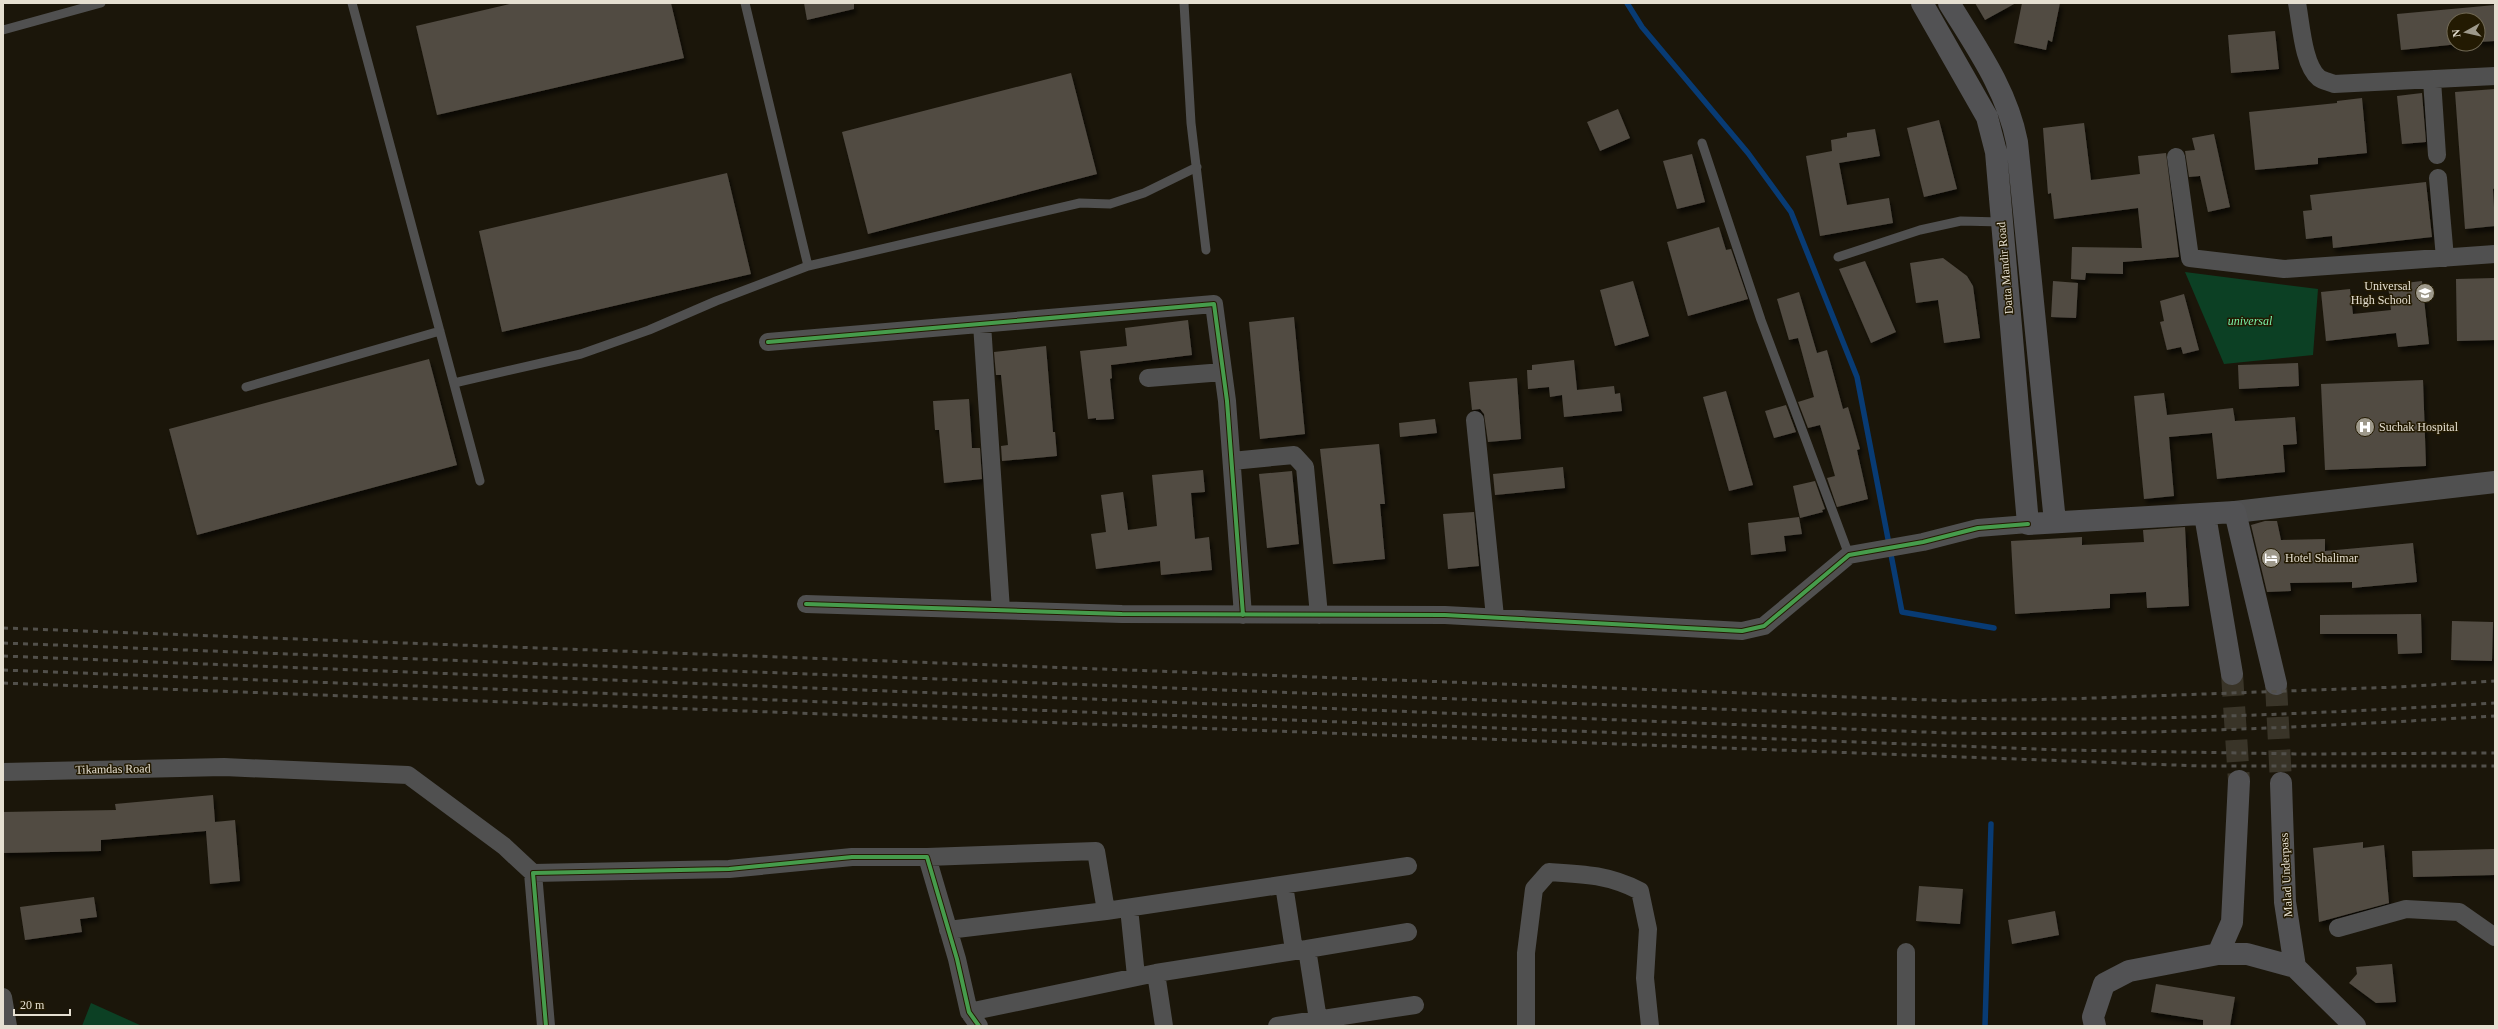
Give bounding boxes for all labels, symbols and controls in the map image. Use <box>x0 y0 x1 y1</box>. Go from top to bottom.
north arrow <box>2446 12 2486 52</box>
text: N <box>2450 29 2463 38</box>
street label: Datta Mandir Road <box>1994 221 2016 315</box>
place label: Universal High School <box>2351 279 2412 307</box>
school or university icon: Universal High School <box>2414 282 2436 304</box>
park label: universal <box>2228 314 2273 328</box>
hospital icon: Suchak Hospital <box>2354 416 2376 438</box>
place label: Suchak Hospital <box>2379 420 2459 434</box>
hotel icon: Hotel Shalimar <box>2260 547 2282 569</box>
place label: Hotel Shalimar <box>2285 551 2358 565</box>
street label: Tikamdas Road <box>75 761 151 777</box>
street label: Malad Underpass <box>2277 832 2295 917</box>
scale bar <box>14 991 70 1017</box>
text: 20 m <box>20 998 45 1012</box>

